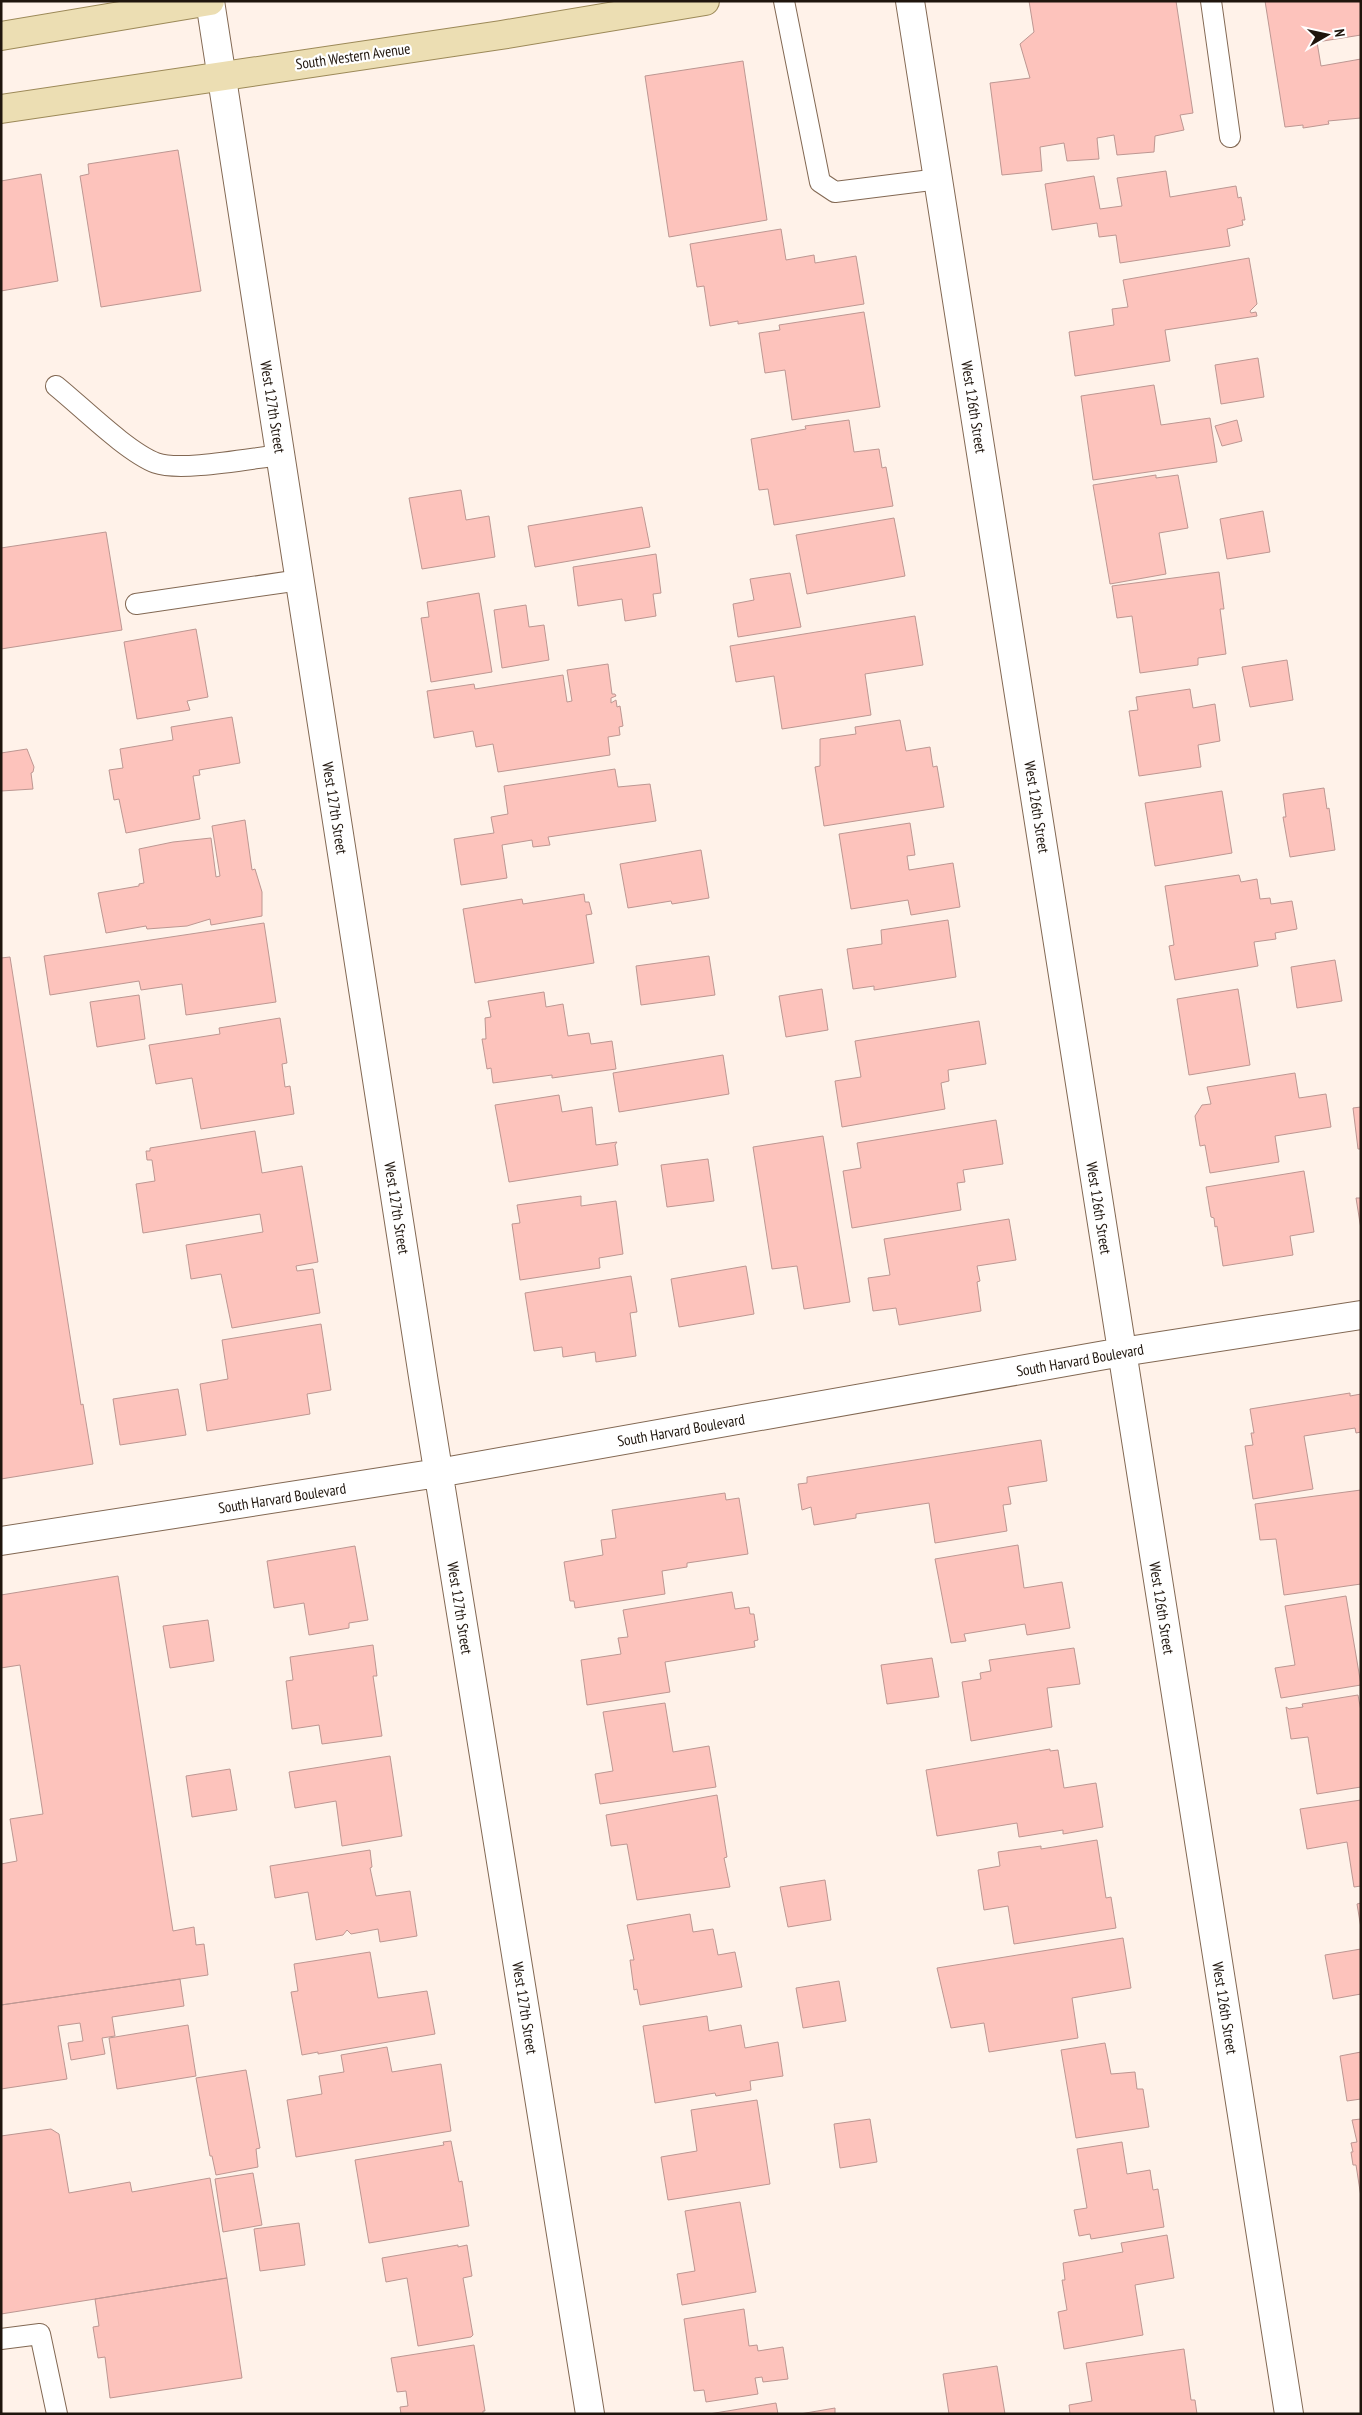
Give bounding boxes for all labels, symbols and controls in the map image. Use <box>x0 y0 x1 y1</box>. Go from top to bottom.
north arrow <box>1302 10 1352 60</box>
text: N <box>1330 28 1349 38</box>
street label: South Western Avenue <box>294 39 412 73</box>
street label: West 127th Street <box>256 359 290 455</box>
street label: West 126th Street <box>957 359 991 455</box>
street label: West 126th Street <box>1020 759 1054 855</box>
street label: West 127th Street <box>318 760 352 856</box>
street label: West 127th Street <box>380 1160 414 1256</box>
street label: West 126th Street <box>1082 1160 1116 1256</box>
street label: South Harvard Boulevard <box>1015 1339 1145 1381</box>
street label: South Harvard Boulevard <box>616 1409 746 1451</box>
street label: South Harvard Boulevard <box>217 1479 347 1517</box>
street label: West 127th Street <box>443 1560 477 1656</box>
street label: West 126th Street <box>1145 1560 1179 1656</box>
street label: West 127th Street <box>508 1960 542 2056</box>
street label: West 126th Street <box>1208 1960 1242 2056</box>

